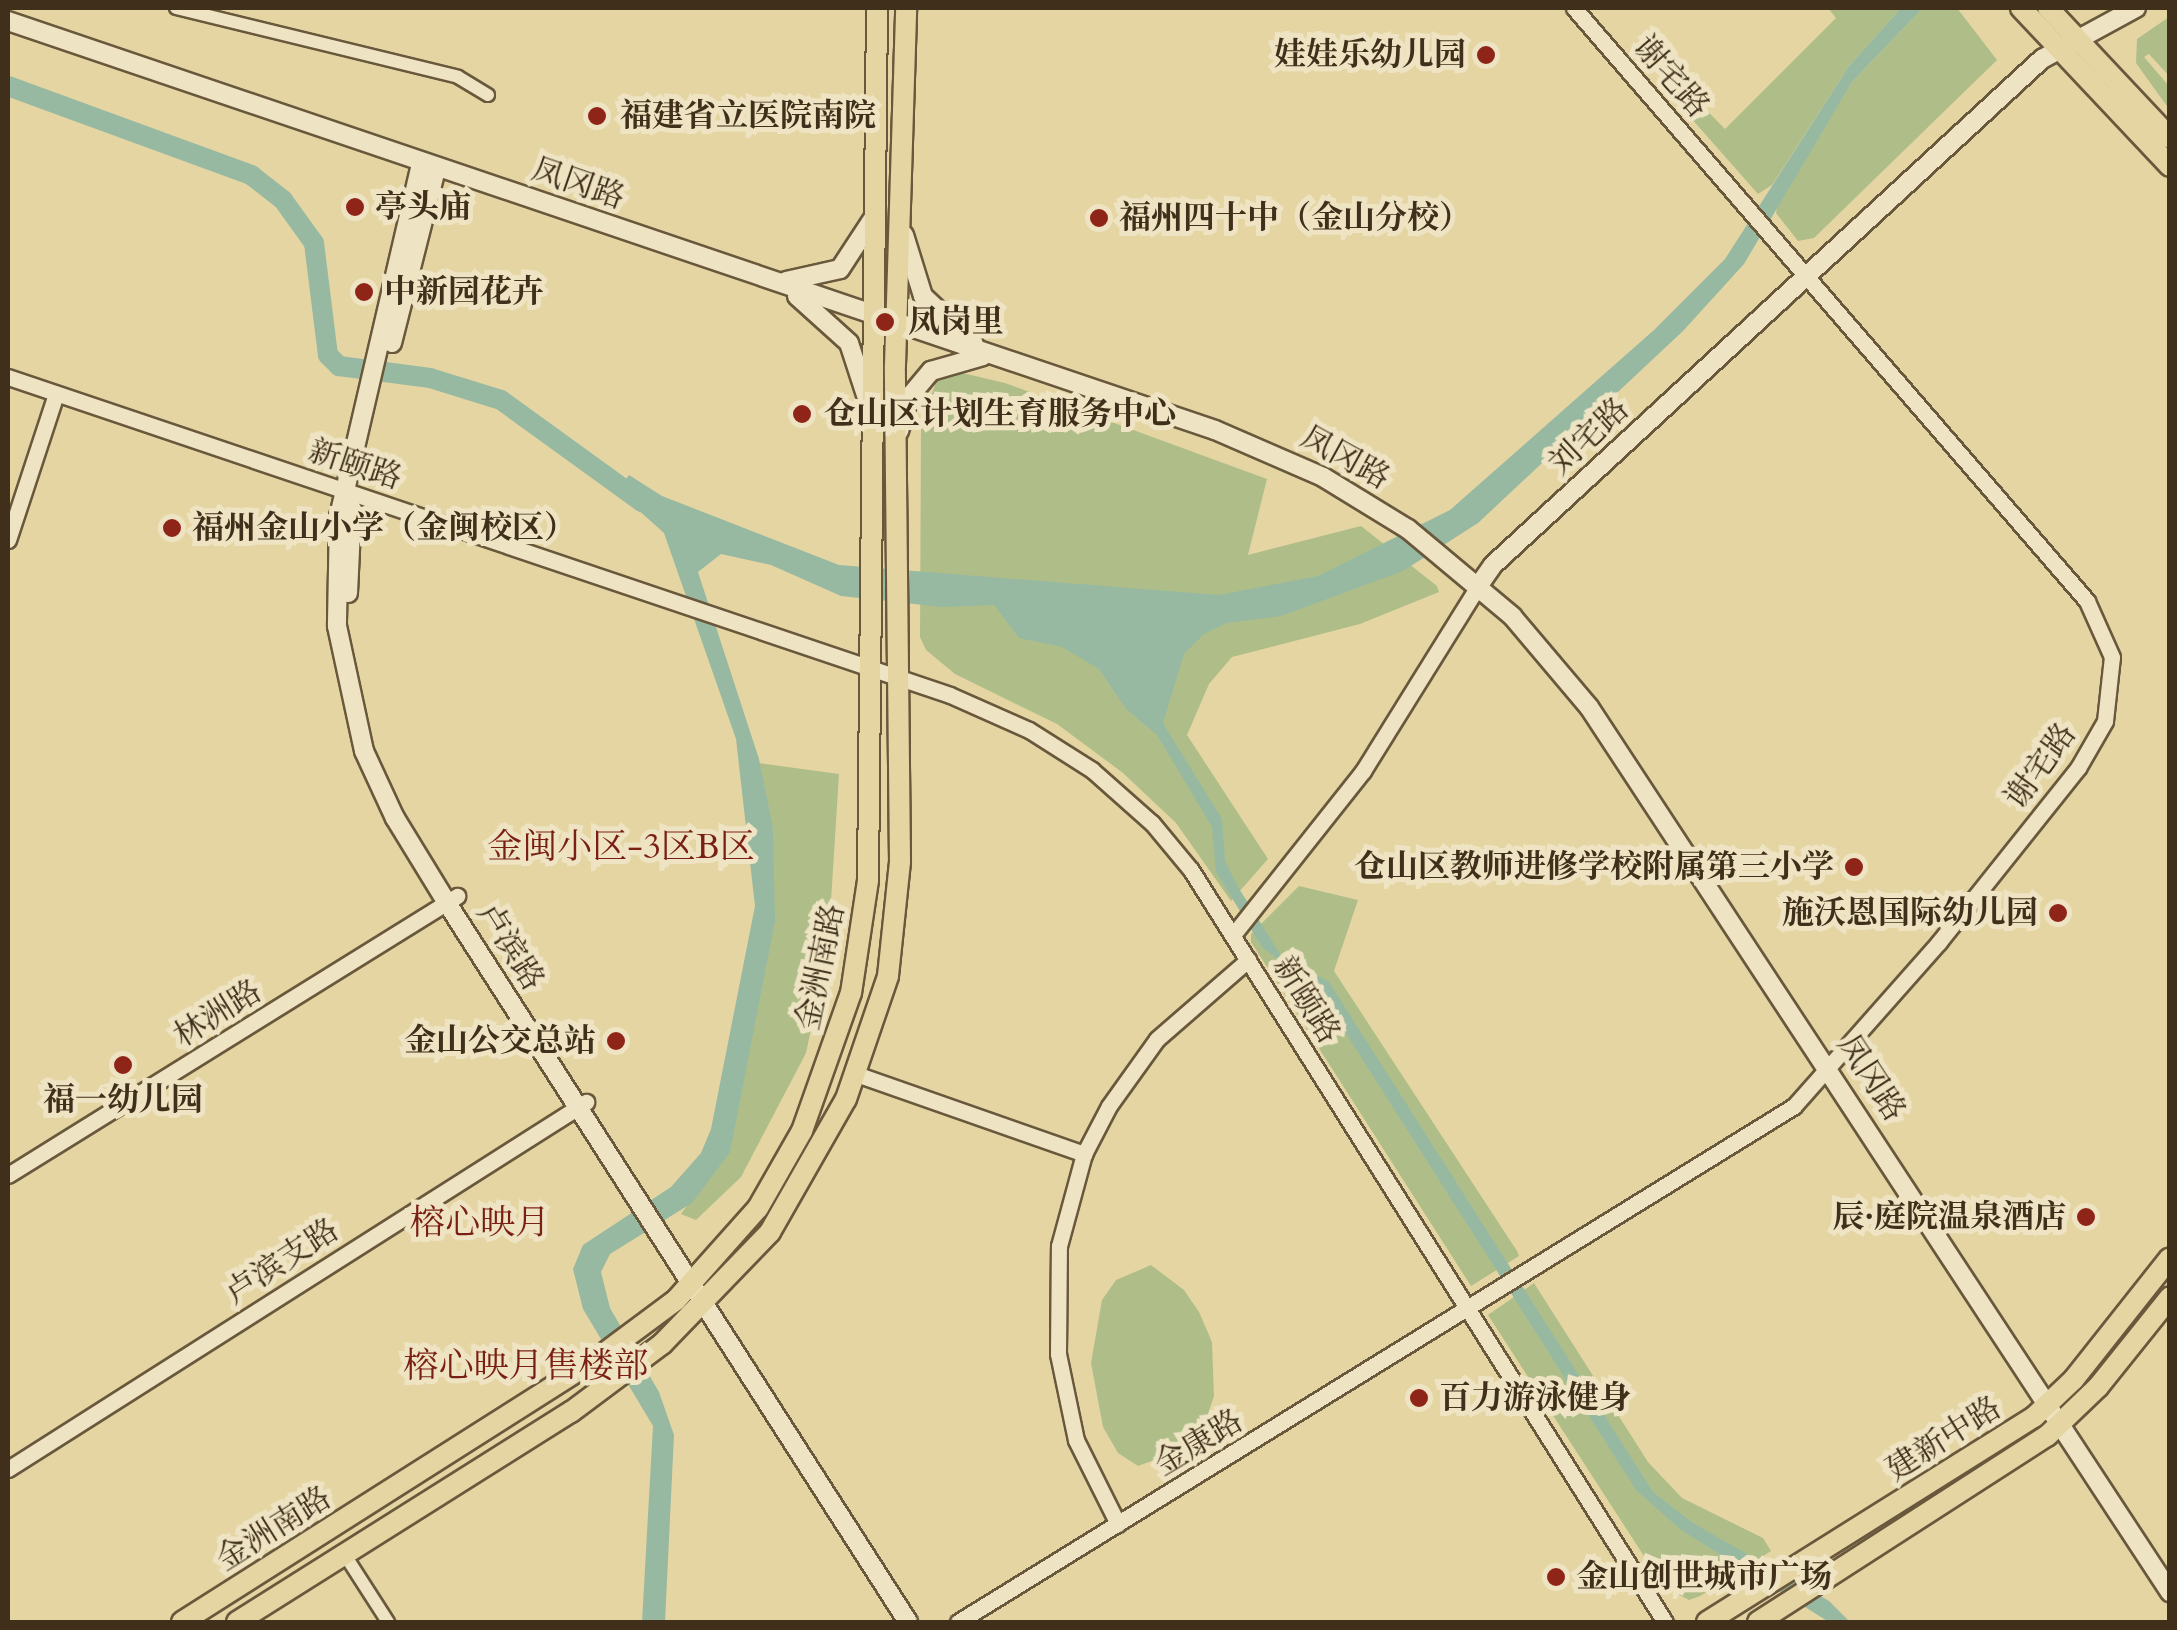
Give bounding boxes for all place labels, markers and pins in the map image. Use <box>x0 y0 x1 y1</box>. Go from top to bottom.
place label: 娃娃乐幼儿园 <box>1274 36 1466 74</box>
marker: 娃娃乐幼儿园 <box>1475 44 1497 66</box>
place label: 福建省立医院南院 <box>620 97 876 135</box>
marker: 福建省立医院南院 <box>584 103 610 129</box>
place label: 亭头庙 <box>375 188 471 226</box>
marker: 亭头庙 <box>344 196 366 218</box>
place label: 福州四十中（金山分校） <box>1119 199 1471 237</box>
marker: 福州四十中（金山分校） <box>1088 207 1110 229</box>
place label: 中新园花卉 <box>384 273 544 311</box>
marker: 中新园花卉 <box>353 281 375 303</box>
place label: 凤岗里 <box>908 303 1004 341</box>
marker: 凤岗里 <box>872 309 898 335</box>
place label: 仓山区计划生育服务中心 <box>824 395 1176 433</box>
marker: 仓山区计划生育服务中心 <box>789 401 815 427</box>
place label: 福州金山小学（金闽校区） <box>192 509 576 547</box>
marker: 福州金山小学（金闽校区） <box>161 517 183 539</box>
place label: 仓山区教师进修学校附属第三小学 <box>1354 848 1834 886</box>
marker: 仓山区教师进修学校附属第三小学 <box>1843 856 1865 878</box>
place label: 施沃恩国际幼儿园 <box>1782 894 2038 932</box>
marker: 施沃恩国际幼儿园 <box>2047 902 2069 924</box>
place label: 金山公交总站 <box>404 1022 596 1060</box>
marker: 金山公交总站 <box>605 1030 627 1052</box>
marker: 福一幼儿园 <box>112 1054 134 1076</box>
place label: 福一幼儿园 <box>43 1081 203 1119</box>
place label: 辰·庭院温泉酒店 <box>1833 1198 2066 1236</box>
marker: 辰·庭院温泉酒店 <box>2075 1206 2097 1228</box>
place label: 百力游泳健身 <box>1439 1379 1631 1417</box>
marker: 百力游泳健身 <box>1408 1387 1430 1409</box>
place label: 金山创世城市广场 <box>1576 1558 1832 1596</box>
marker: 金山创世城市广场 <box>1545 1566 1567 1588</box>

